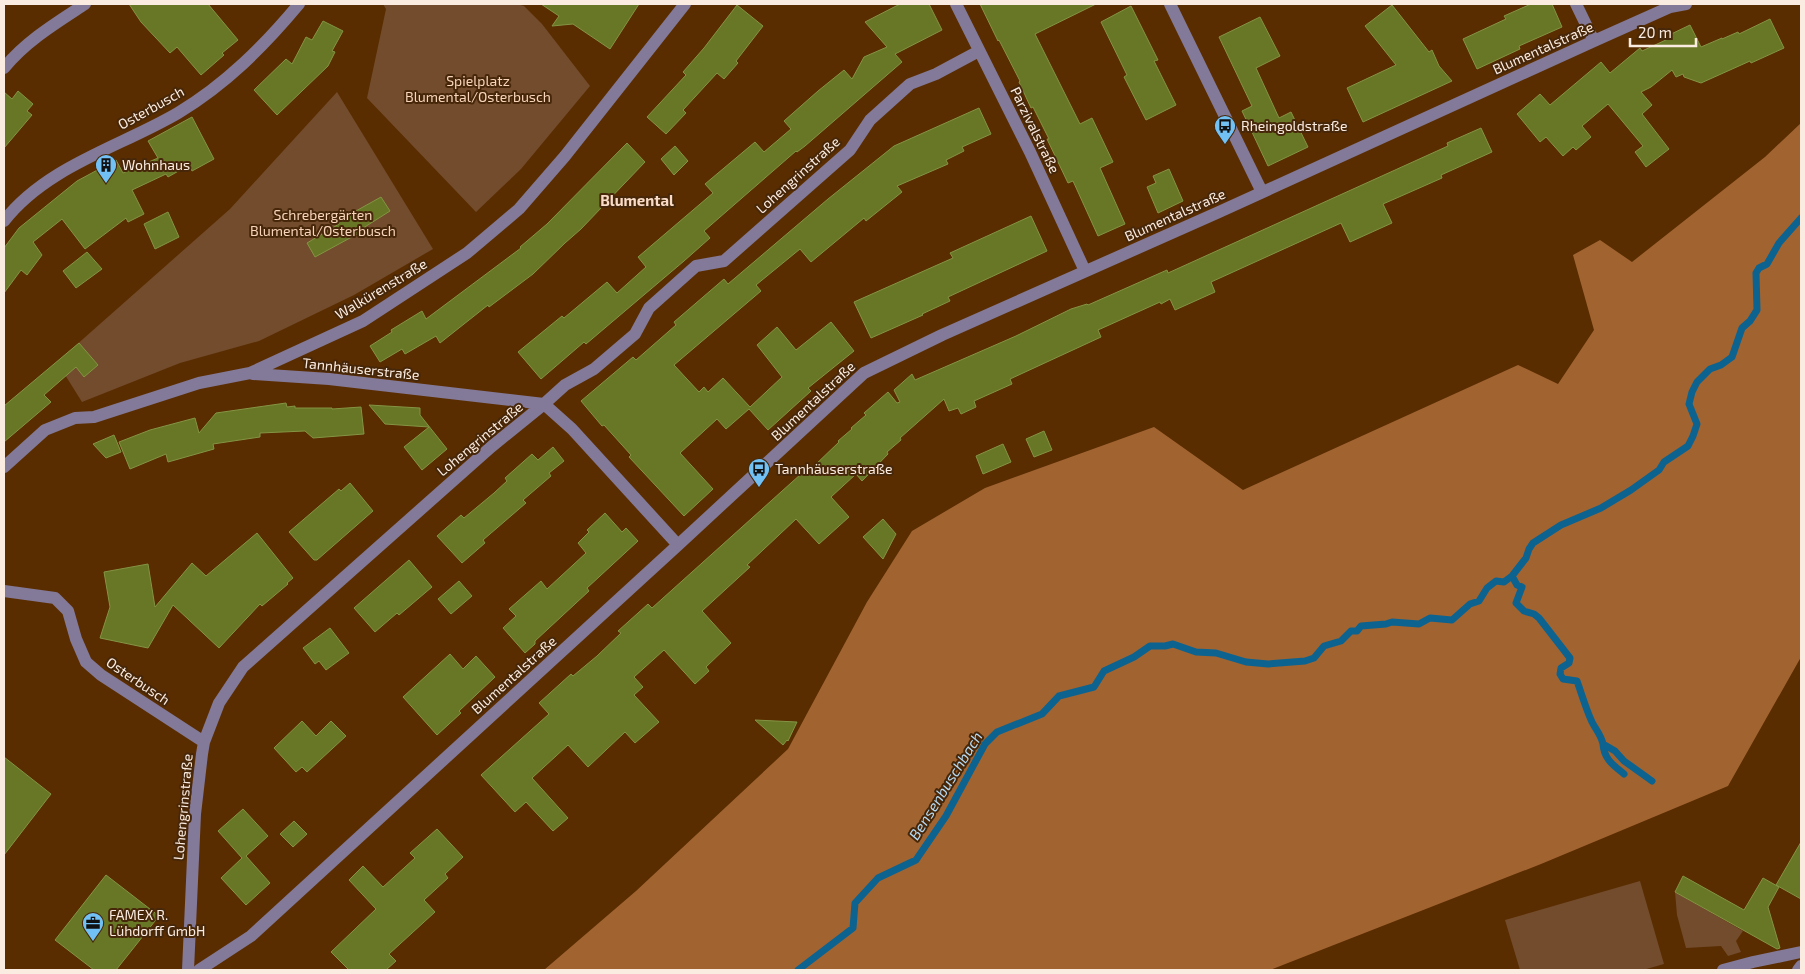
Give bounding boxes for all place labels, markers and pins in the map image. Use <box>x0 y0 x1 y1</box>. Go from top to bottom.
bus stop icon: Rheingoldstraße <box>1213 114 1237 145</box>
place label: Rheingoldstraße <box>1241 117 1348 134</box>
building icon: Wohnhaus <box>94 153 118 184</box>
place label: Wohnhaus <box>122 156 190 173</box>
bus stop icon: Tannhäuserstraße <box>747 457 771 488</box>
place label: Tannhäuserstraße <box>775 460 893 477</box>
place label: FAMEX R. Lühdorff GmbH <box>109 906 205 939</box>
office icon: FAMEX R. Lühdorff GmbH <box>81 911 105 942</box>

